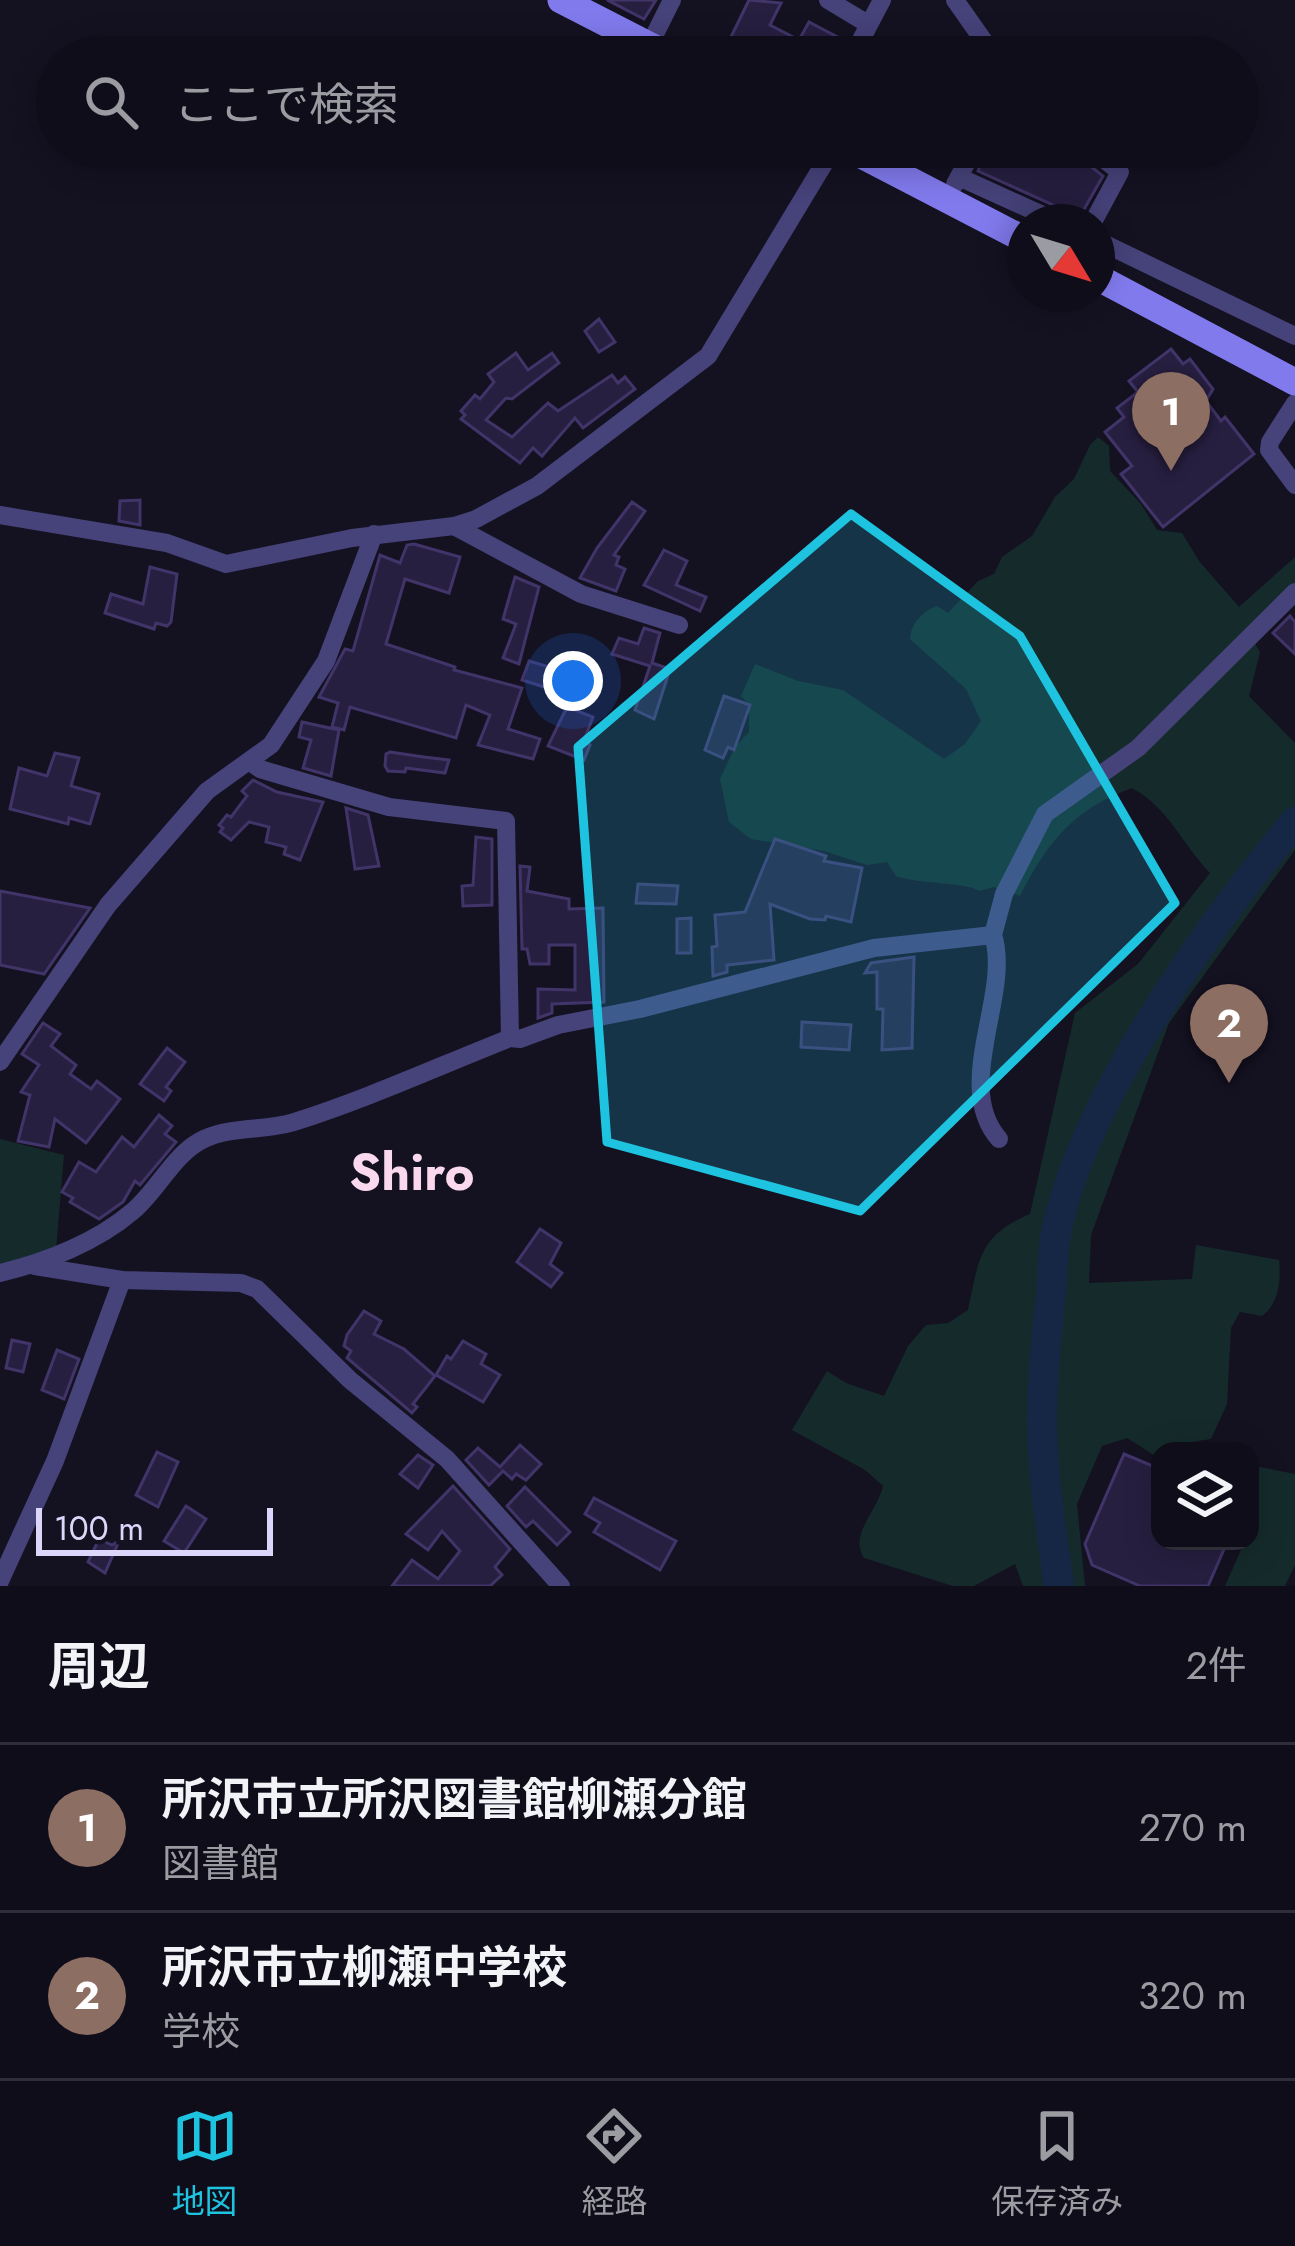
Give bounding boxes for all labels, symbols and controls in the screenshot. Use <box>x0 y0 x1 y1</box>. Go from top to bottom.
search box <box>36 36 1259 168</box>
icon: search <box>78 69 144 135</box>
text: ここで検索 <box>174 72 399 137</box>
north arrow <box>1007 204 1115 312</box>
pin: 1 <box>1132 372 1210 471</box>
your location <box>543 651 603 711</box>
pin: 2 <box>1190 984 1268 1083</box>
district label: Shiro <box>349 1135 475 1209</box>
map controls <box>1151 1442 1259 1550</box>
button: layers <box>1151 1442 1259 1550</box>
scale bar <box>36 1502 273 1555</box>
text: 100 m <box>54 1505 144 1552</box>
text: 周辺 <box>48 1629 150 1703</box>
text: 2件 <box>1186 1637 1247 1694</box>
text: 所沢市立所沢図書館柳瀬分館 <box>162 1767 747 1832</box>
text: 1 <box>77 1799 97 1856</box>
text: 270 m <box>1139 1799 1247 1856</box>
text: 図書館 <box>162 1835 279 1892</box>
text: 所沢市立柳瀬中学校 <box>162 1935 567 2000</box>
text: 2 <box>74 1967 100 2024</box>
text: 320 m <box>1138 1967 1247 2024</box>
text: 学校 <box>162 2003 240 2060</box>
tab: 地図 <box>172 2103 238 2225</box>
tab: 経路 <box>581 2103 647 2225</box>
tab: 保存済み <box>991 2103 1123 2225</box>

